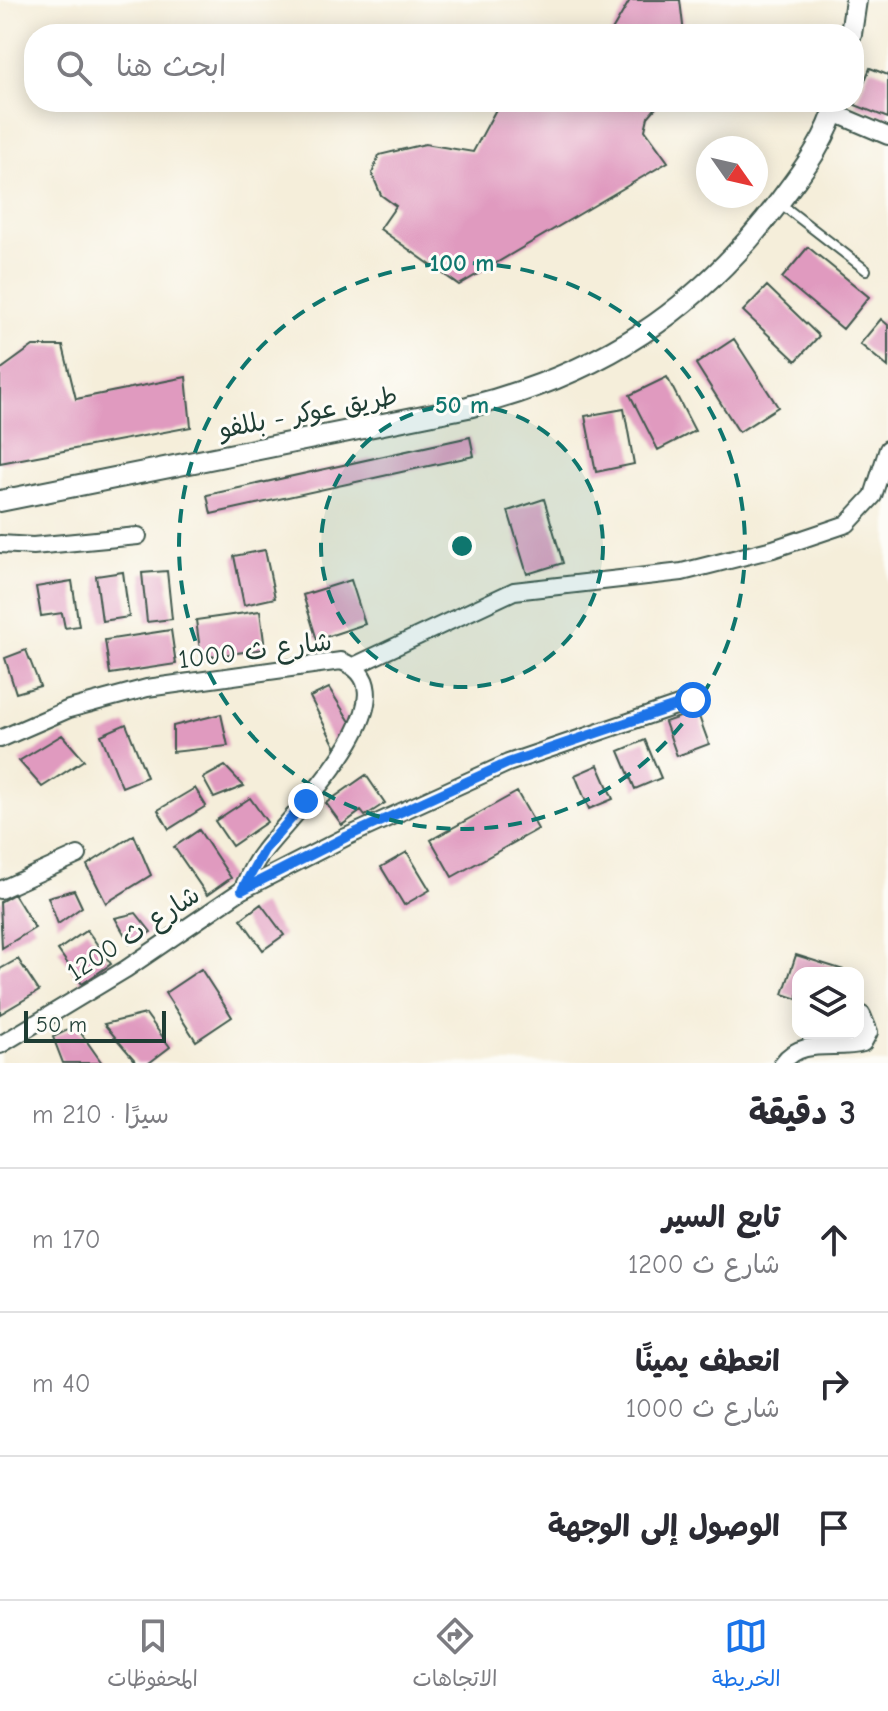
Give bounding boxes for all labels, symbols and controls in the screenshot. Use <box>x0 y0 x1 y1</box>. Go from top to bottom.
search box <box>24 24 864 112</box>
icon: search <box>52 46 96 90</box>
text: ابحث هنا <box>116 49 226 84</box>
north arrow <box>696 136 768 208</box>
text: 100 m <box>430 249 494 277</box>
street label: طريق عوكر - بللفو <box>215 381 400 445</box>
text: 50 m <box>435 391 489 419</box>
centre of rings <box>448 532 476 560</box>
street label: شارع ث 1000 <box>177 627 334 677</box>
route start <box>675 682 711 718</box>
route end <box>288 783 324 819</box>
street label: شارع ث 1200 <box>62 880 207 990</box>
map controls <box>792 967 864 1039</box>
button: layers <box>792 967 864 1039</box>
scale bar <box>24 1007 166 1043</box>
text: 50 m <box>36 1012 87 1038</box>
text: 3 دقيقة <box>749 1093 856 1133</box>
text: سيرًا · 210 m <box>32 1100 169 1130</box>
text: تابع السير <box>662 1200 780 1235</box>
icon: ahead <box>812 1218 856 1262</box>
text: 170 m <box>32 1225 101 1255</box>
text: شارع ث 1200 <box>628 1250 780 1280</box>
text: انعطف يمينًا <box>635 1344 780 1379</box>
icon: right <box>812 1362 856 1406</box>
text: 40 m <box>32 1369 91 1399</box>
text: شارع ث 1000 <box>626 1394 780 1424</box>
icon: arrive <box>812 1506 856 1550</box>
text: الوصول إلى الوجهة <box>548 1509 780 1544</box>
tab: المحفوظات <box>107 1614 198 1698</box>
tab: الاتجاهات <box>413 1614 497 1698</box>
tab: الخريطة <box>712 1614 781 1698</box>

